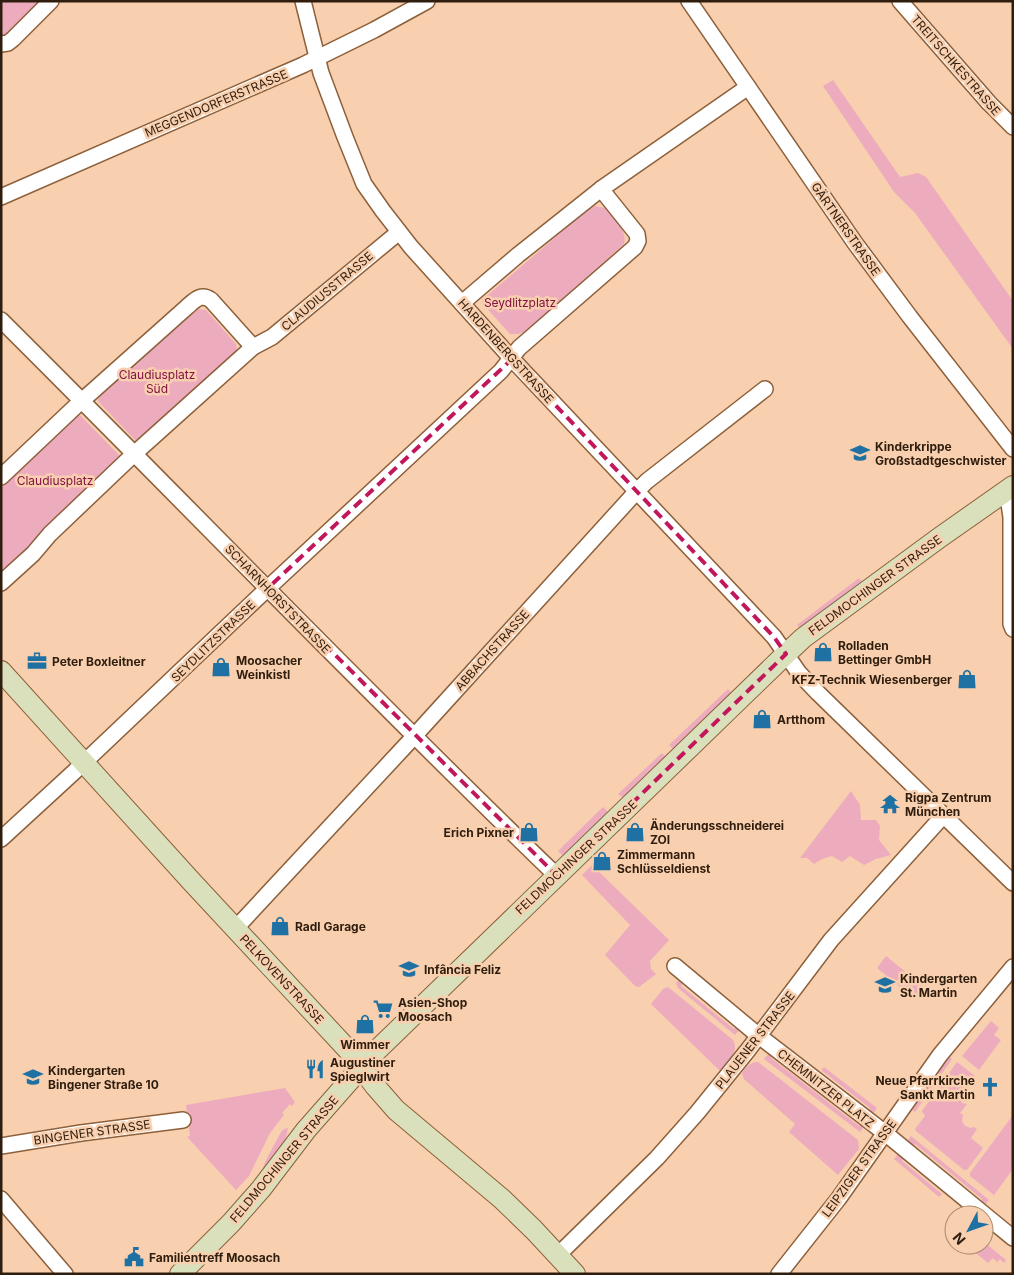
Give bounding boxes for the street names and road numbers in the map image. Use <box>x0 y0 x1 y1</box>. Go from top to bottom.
street label: TREITSCHKESTRASSE <box>908 12 1004 118</box>
street label: MEGGENDORFERSTRASSE <box>142 66 290 140</box>
street label: GÄRTNERSTRASSE <box>808 179 884 279</box>
street label: CLAUDIUSSTRASSE <box>278 248 376 334</box>
street label: HARDENBERGSTRASSE <box>455 296 557 406</box>
street label: FELDMOCHINGER STRASSE <box>805 532 945 638</box>
street label: SCHARNHORSTSTRASSE <box>222 541 334 657</box>
street label: SEYDLITZSTRASSE <box>168 597 258 685</box>
street label: ABBACHSTRASSE <box>452 606 532 694</box>
street label: FELDMOCHINGER STRASSE <box>512 797 640 917</box>
street label: PELKOVENSTRASSE <box>237 931 327 1027</box>
street label: PLAUENER STRASSE <box>712 988 798 1092</box>
street label: CHEMNITZER PLATZ <box>775 1046 877 1130</box>
street label: FELDMOCHINGER STRASSE <box>227 1093 341 1225</box>
street label: BINGENER STRASSE <box>33 1116 151 1148</box>
street label: LEIPZIGER STRASSE <box>819 1116 899 1220</box>

